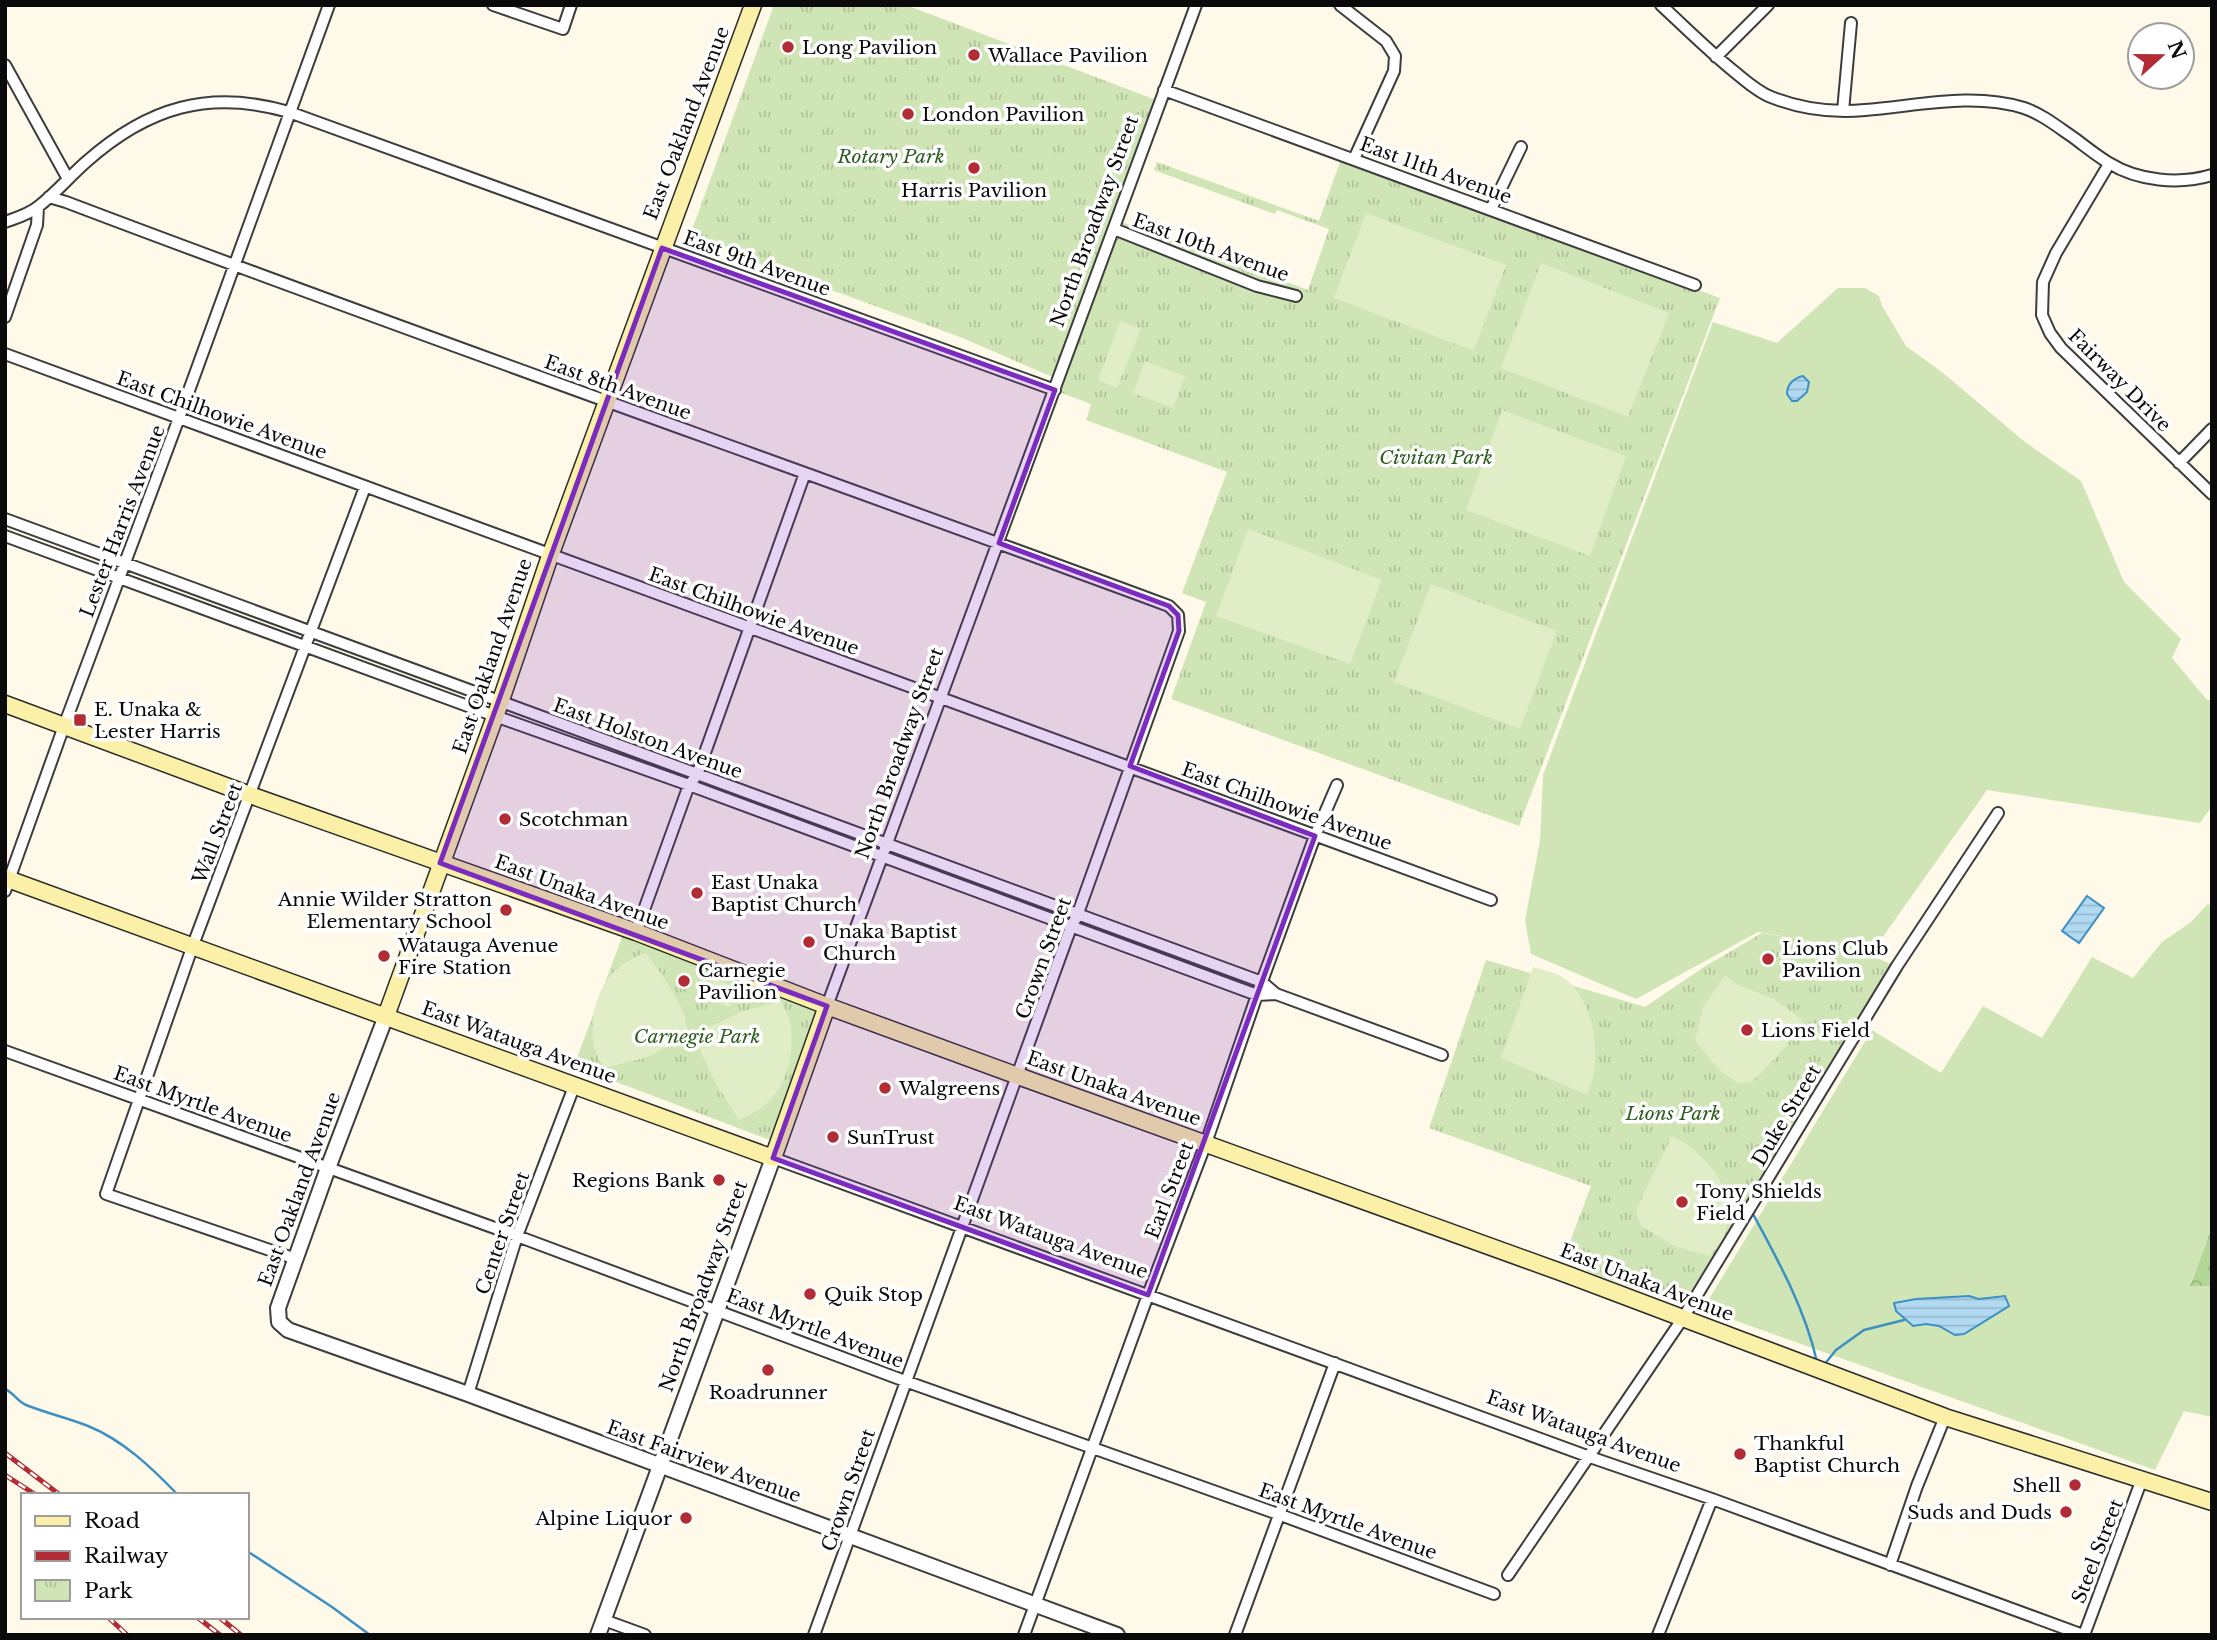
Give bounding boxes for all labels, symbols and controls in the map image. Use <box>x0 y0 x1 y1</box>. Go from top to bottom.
north arrow <box>2126 21 2196 91</box>
street label: East Oakland Avenue <box>639 23 734 223</box>
place label: Long Pavilion <box>802 36 937 59</box>
text: N <box>2162 38 2190 63</box>
marker: Long Pavilion <box>780 39 796 55</box>
place label: Wallace Pavilion <box>987 44 1148 67</box>
marker: Wallace Pavilion <box>966 47 982 63</box>
place label: London Pavilion <box>922 103 1084 126</box>
marker: London Pavilion <box>900 106 916 122</box>
street label: North Broadway Street <box>1046 112 1144 330</box>
street label: East 11th Avenue <box>1357 132 1515 209</box>
park label: Rotary Park <box>837 145 944 168</box>
marker: Harris Pavilion <box>966 160 982 176</box>
place label: Harris Pavilion <box>901 179 1047 202</box>
street label: East 10th Avenue <box>1129 208 1292 286</box>
street label: East 9th Avenue <box>680 226 834 301</box>
street label: Fairway Drive <box>2064 324 2176 436</box>
street label: East 8th Avenue <box>541 350 694 425</box>
street label: East Chilhowie Avenue <box>113 367 330 464</box>
street label: Lester Harris Avenue <box>75 422 170 620</box>
park label: Civitan Park <box>1379 446 1493 469</box>
street label: East Oakland Avenue <box>448 555 537 757</box>
street label: East Chilhowie Avenue <box>645 563 862 660</box>
street label: North Broadway Street <box>851 644 949 862</box>
street label: East Holston Avenue <box>550 694 746 783</box>
place label: E. Unaka & Lester Harris <box>94 698 221 743</box>
marker: E. Unaka & Lester Harris <box>72 712 88 728</box>
street label: East Chilhowie Avenue <box>1178 758 1395 855</box>
street label: Wall Street <box>187 779 248 888</box>
place label: Scotchman <box>519 808 628 831</box>
marker: Scotchman <box>497 811 513 827</box>
street label: East Unaka Avenue <box>491 850 672 935</box>
place label: East Unaka Baptist Church <box>711 871 857 916</box>
marker: East Unaka Baptist Church <box>689 885 705 901</box>
place label: Annie Wilder Stratton Elementary School <box>277 888 492 933</box>
street label: Crown Street <box>1011 893 1076 1022</box>
marker: Annie Wilder Stratton Elementary School <box>498 902 514 918</box>
place label: Unaka Baptist Church <box>823 920 958 965</box>
place label: Watauga Avenue Fire Station <box>397 934 558 979</box>
marker: Unaka Baptist Church <box>801 934 817 950</box>
place label: Lions Club Pavilion <box>1782 937 1888 982</box>
marker: Watauga Avenue Fire Station <box>376 948 392 964</box>
marker: Lions Club Pavilion <box>1760 951 1776 967</box>
place label: Carnegie Pavilion <box>698 959 786 1004</box>
marker: Carnegie Pavilion <box>676 973 692 989</box>
street label: East Watauga Avenue <box>418 997 619 1088</box>
place label: Lions Field <box>1761 1019 1870 1042</box>
marker: Lions Field <box>1739 1022 1755 1038</box>
park label: Carnegie Park <box>634 1025 760 1048</box>
street label: East Unaka Avenue <box>1023 1046 1204 1131</box>
street label: Duke Street <box>1747 1060 1826 1170</box>
street label: East Myrtle Avenue <box>110 1061 295 1147</box>
place label: Walgreens <box>898 1077 1000 1100</box>
marker: Walgreens <box>877 1080 893 1096</box>
street label: East Oakland Avenue <box>254 1089 345 1290</box>
park label: Lions Park <box>1624 1102 1721 1125</box>
place label: SunTrust <box>847 1126 936 1149</box>
marker: SunTrust <box>825 1129 841 1145</box>
street label: Earl Street <box>1140 1138 1199 1242</box>
street label: Center Street <box>471 1168 535 1298</box>
place label: Regions Bank <box>572 1169 705 1192</box>
marker: Regions Bank <box>711 1172 727 1188</box>
street label: North Broadway Street <box>655 1177 753 1395</box>
place label: Tony Shields Field <box>1696 1180 1822 1225</box>
street label: East Watauga Avenue <box>950 1192 1151 1283</box>
marker: Tony Shields Field <box>1674 1194 1690 1210</box>
street label: East Unaka Avenue <box>1557 1239 1737 1326</box>
place label: Quik Stop <box>824 1283 923 1306</box>
street label: East Myrtle Avenue <box>723 1284 907 1373</box>
marker: Quik Stop <box>802 1286 818 1302</box>
marker: Roadrunner <box>760 1362 776 1378</box>
place label: Roadrunner <box>709 1381 827 1404</box>
street label: East Watauga Avenue <box>1483 1386 1684 1477</box>
street label: East Fairview Avenue <box>604 1416 804 1507</box>
street label: Crown Street <box>817 1425 880 1554</box>
place label: Thankful Baptist Church <box>1754 1432 1900 1477</box>
marker: Thankful Baptist Church <box>1732 1446 1748 1462</box>
place label: Shell <box>2012 1474 2061 1497</box>
marker: Shell <box>2067 1477 2083 1493</box>
street label: East Myrtle Avenue <box>1255 1478 1440 1564</box>
legend <box>21 1493 248 1619</box>
street label: Steel Street <box>2067 1495 2128 1607</box>
place label: Suds and Duds <box>1907 1501 2052 1524</box>
marker: Suds and Duds <box>2058 1504 2074 1520</box>
place label: Alpine Liquor <box>534 1507 672 1530</box>
text: Road <box>84 1508 140 1534</box>
marker: Alpine Liquor <box>678 1510 694 1526</box>
text: Railway <box>84 1543 169 1569</box>
text: Park <box>84 1578 133 1604</box>

